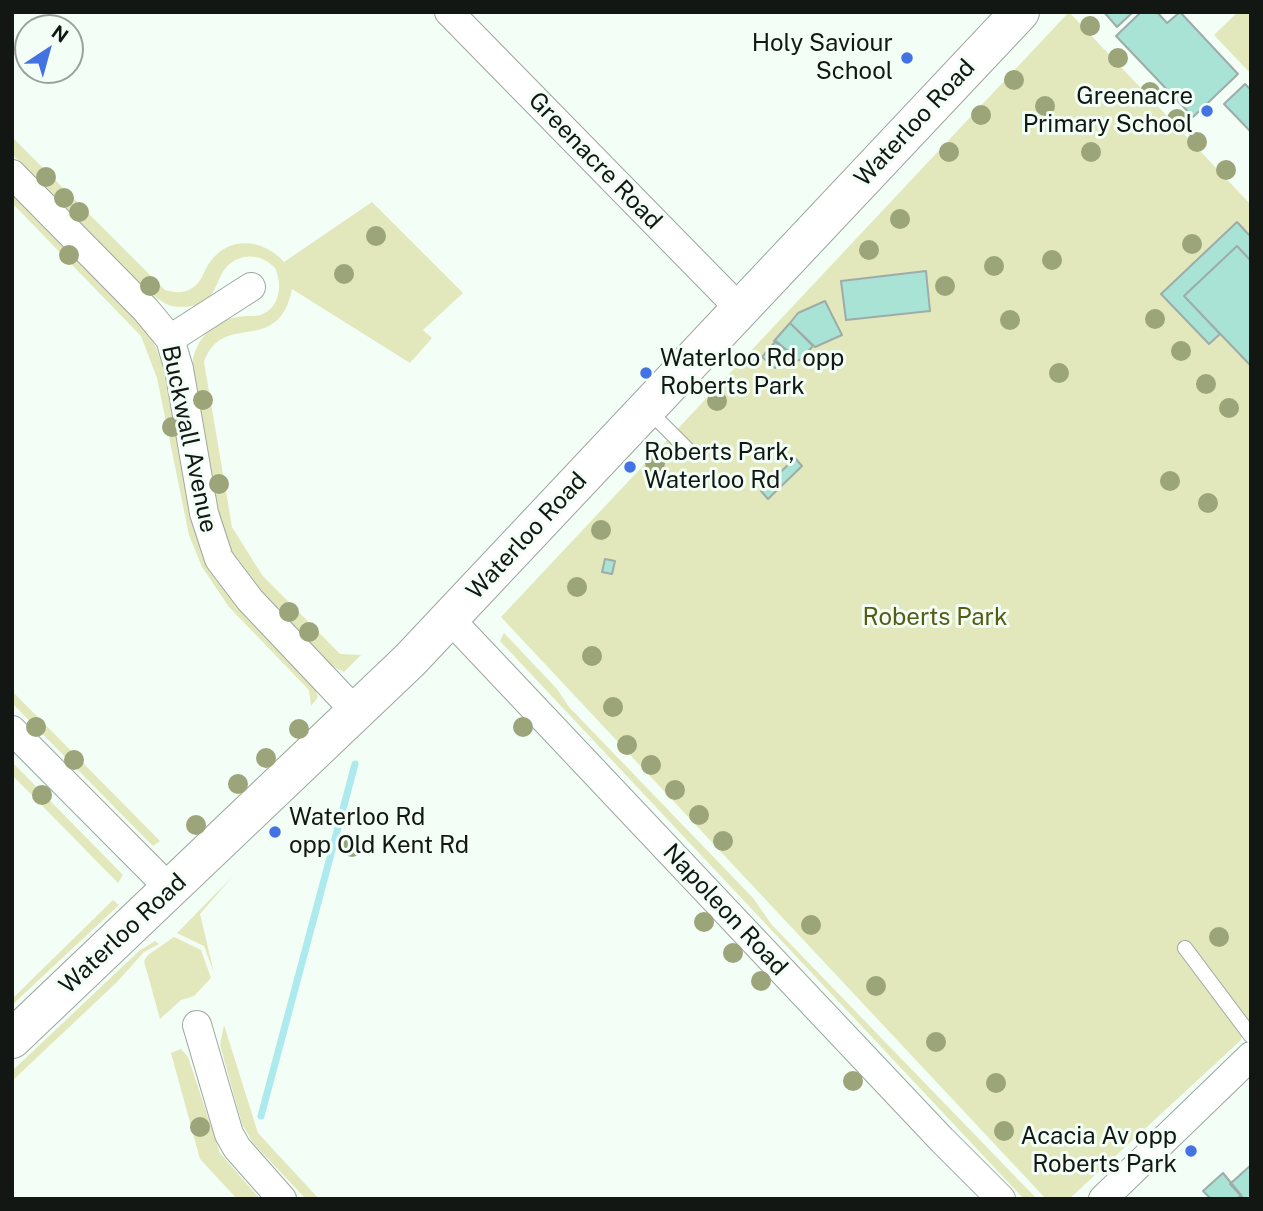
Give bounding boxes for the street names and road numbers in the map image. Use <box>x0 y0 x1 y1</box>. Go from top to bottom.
street label: Waterloo Road <box>849 54 981 192</box>
street label: Greenacre Road <box>522 86 668 236</box>
street label: Buckwall Avenue <box>155 343 223 535</box>
street label: Waterloo Road <box>461 467 593 605</box>
street label: Napoleon Road <box>657 838 793 982</box>
street label: Waterloo Road <box>54 868 192 1000</box>

